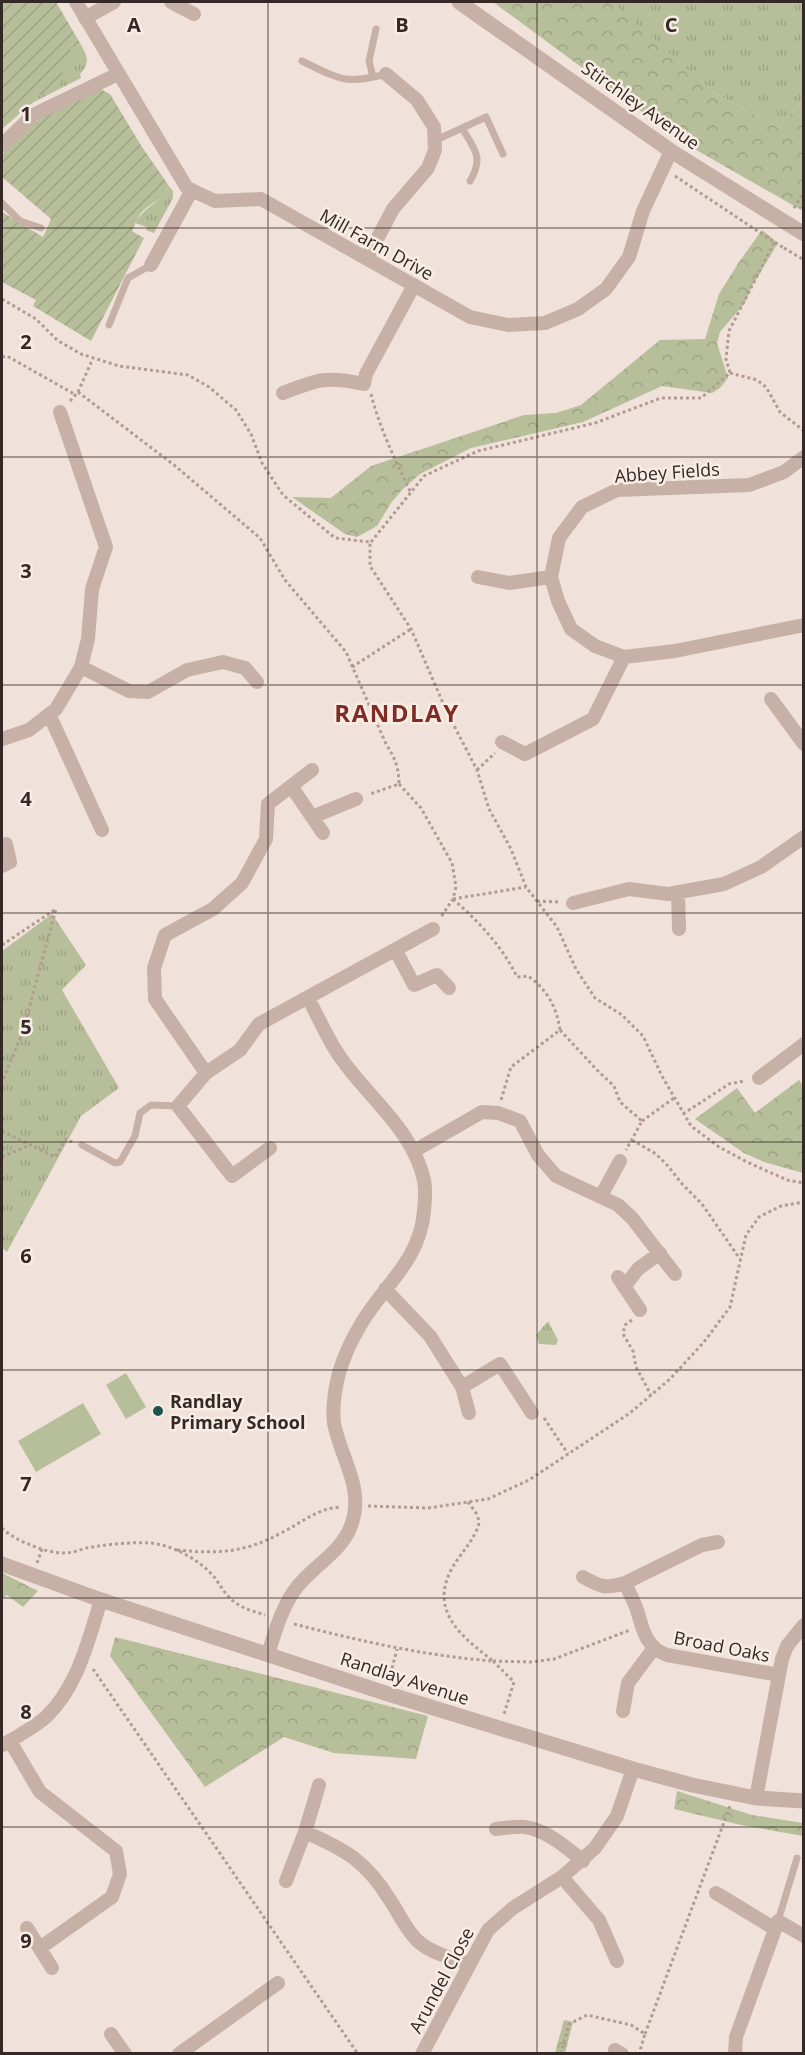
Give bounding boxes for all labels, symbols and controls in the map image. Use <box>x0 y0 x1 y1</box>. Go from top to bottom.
text: A <box>127 11 141 38</box>
text: B <box>395 11 409 38</box>
text: C <box>665 11 678 38</box>
street label: Stirchley Avenue <box>577 55 705 155</box>
text: 1 <box>20 100 32 127</box>
street label: Mill Farm Drive <box>316 203 438 285</box>
text: 2 <box>20 328 32 355</box>
street label: Abbey Fields <box>614 456 720 488</box>
text: 3 <box>20 557 32 584</box>
district label: RANDLAY <box>334 696 460 729</box>
text: 4 <box>20 785 32 812</box>
text: 5 <box>20 1013 32 1040</box>
text: 6 <box>20 1242 32 1269</box>
place label: Randlay Primary School <box>170 1389 305 1434</box>
marker: Randlay Primary School <box>151 1404 165 1418</box>
text: 7 <box>20 1470 32 1497</box>
street label: Broad Oaks <box>672 1625 772 1667</box>
street label: Randlay Avenue <box>338 1646 472 1710</box>
text: 8 <box>20 1698 32 1725</box>
street label: Arundel Close <box>403 1923 479 2037</box>
text: 9 <box>20 1927 32 1954</box>

